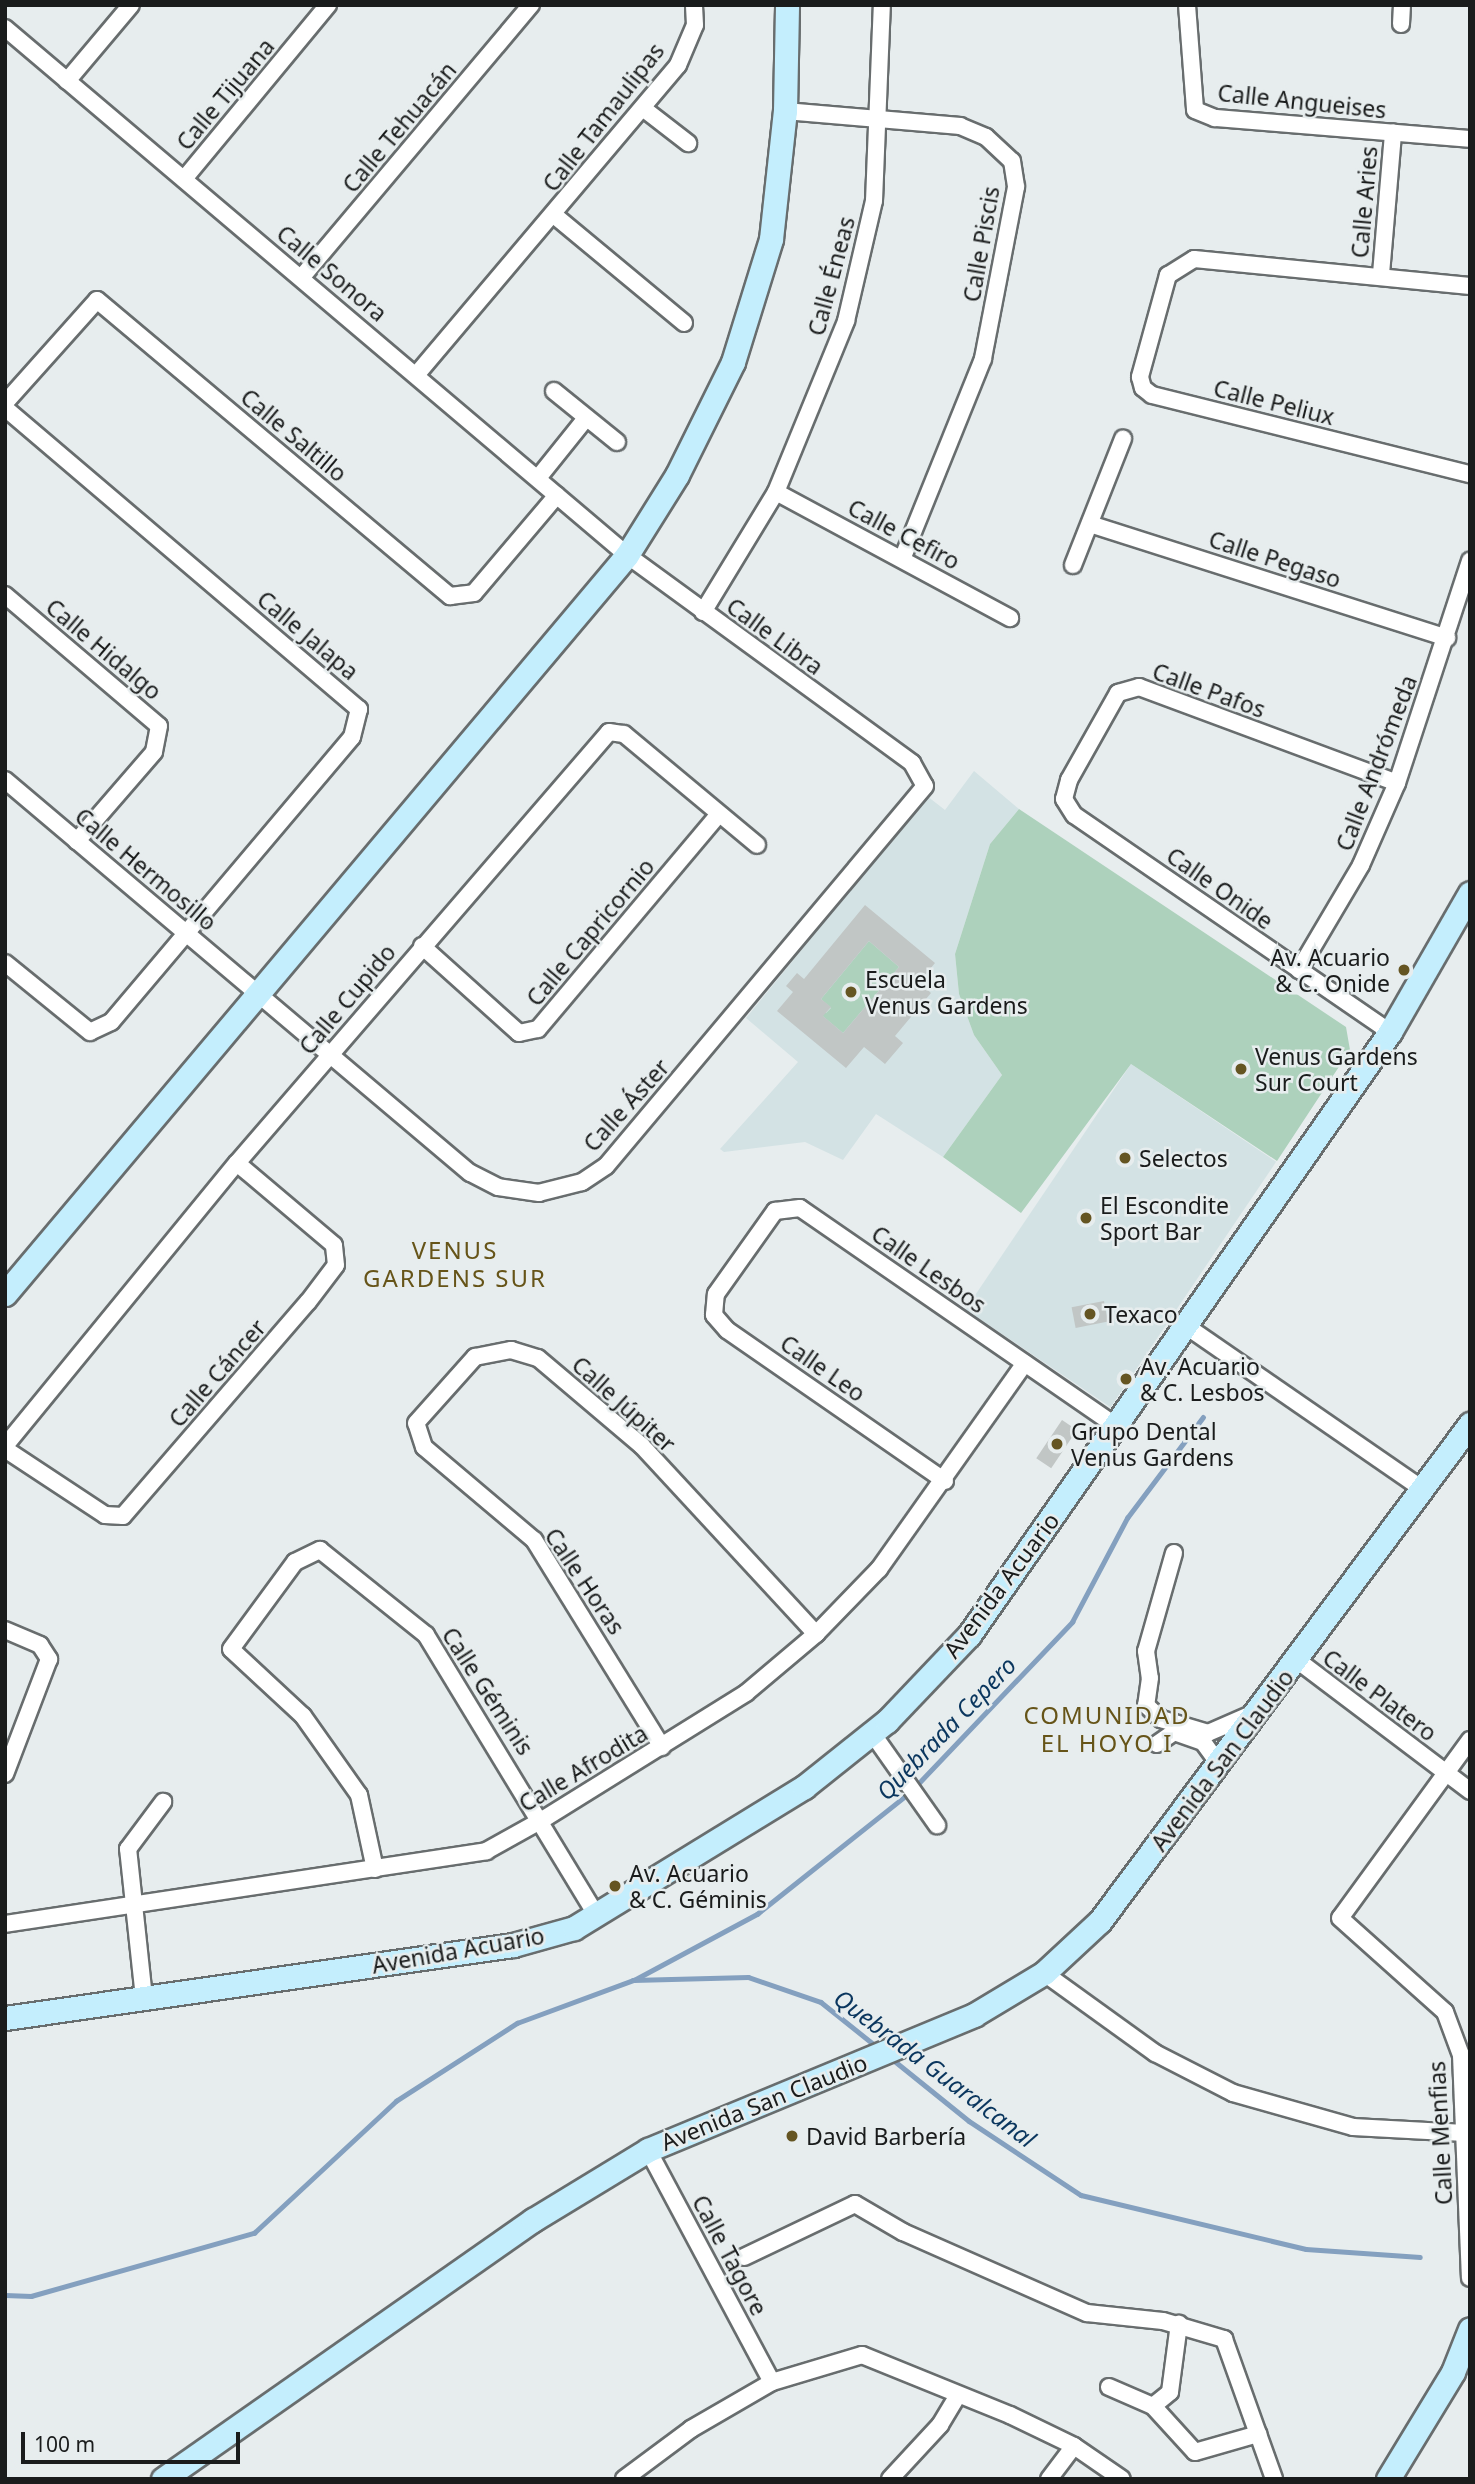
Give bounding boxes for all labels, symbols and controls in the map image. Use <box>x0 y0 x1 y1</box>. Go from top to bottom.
street label: Calle Tijuana <box>170 33 280 155</box>
street label: Calle Tamaulipas <box>537 37 669 197</box>
street label: Calle Tehuacán <box>336 56 462 198</box>
street label: Calle Angueises <box>1216 78 1388 124</box>
street label: Calle Aries <box>1345 145 1383 259</box>
street label: Calle Piscis <box>957 184 1005 304</box>
street label: Calle Éneas <box>802 213 860 339</box>
street label: Calle Sonora <box>271 219 393 327</box>
street label: Calle Peliux <box>1211 374 1337 430</box>
street label: Calle Saltillo <box>235 383 353 487</box>
street label: Calle Cefiro <box>843 493 965 575</box>
street label: Calle Pegaso <box>1206 525 1344 593</box>
street label: Calle Jalapa <box>252 585 364 685</box>
street label: Calle Libra <box>721 592 829 680</box>
street label: Calle Hidalgo <box>41 593 167 705</box>
street label: Calle Pafos <box>1149 657 1269 723</box>
street label: Calle Andrómeda <box>1330 671 1422 855</box>
street label: Calle Hermosillo <box>70 802 222 936</box>
street label: Calle Onide <box>1162 841 1278 935</box>
street label: Calle Capricornio <box>520 853 660 1011</box>
street label: Calle Cupido <box>293 938 401 1060</box>
place label: Av. Acuario & C. Onide <box>1270 943 1390 997</box>
marker: Av. Acuario & C. Onide <box>1396 962 1412 978</box>
place label: Escuela Venus Gardens <box>865 965 1028 1019</box>
marker: Escuela Venus Gardens <box>843 984 859 1000</box>
place label: Venus Gardens Sur Court <box>1255 1042 1418 1096</box>
street label: Calle Áster <box>577 1053 675 1157</box>
marker: Venus Gardens Sur Court <box>1233 1061 1249 1077</box>
place label: Selectos <box>1139 1144 1228 1172</box>
marker: Selectos <box>1117 1150 1133 1166</box>
place label: El Escondite Sport Bar <box>1100 1191 1229 1245</box>
marker: El Escondite Sport Bar <box>1078 1210 1094 1226</box>
street label: Calle Lesbos <box>866 1219 992 1319</box>
district label: VENUS GARDENS SUR <box>364 1236 546 1292</box>
place label: Texaco <box>1104 1300 1178 1328</box>
marker: Texaco <box>1082 1306 1098 1322</box>
street label: Calle Cáncer <box>163 1314 271 1432</box>
street label: Calle Leo <box>775 1329 871 1407</box>
street label: Calle Júpiter <box>567 1350 681 1458</box>
place label: Av. Acuario & C. Lesbos <box>1140 1352 1265 1406</box>
marker: Av. Acuario & C. Lesbos <box>1118 1371 1134 1387</box>
place label: Grupo Dental Venus Gardens <box>1071 1417 1234 1471</box>
marker: Grupo Dental Venus Gardens <box>1049 1436 1065 1452</box>
street label: Avenida Acuario <box>937 1507 1065 1663</box>
street label: Calle Horas <box>539 1523 631 1639</box>
street label: Calle Géminis <box>437 1622 539 1760</box>
street label: Calle Platero <box>1318 1643 1442 1747</box>
water label: Quebrada Cepero <box>870 1650 1022 1806</box>
street label: Avenida San Claudio <box>1145 1664 1299 1856</box>
district label: COMUNIDAD EL HOYO I <box>1025 1701 1189 1757</box>
street label: Calle Afrodita <box>514 1719 652 1817</box>
place label: Av. Acuario & C. Géminis <box>629 1859 767 1913</box>
marker: Av. Acuario & C. Géminis <box>607 1878 623 1894</box>
street label: Avenida Acuario <box>370 1921 546 1979</box>
water label: Quebrada Guaralcanal <box>829 1983 1041 2153</box>
street label: Avenida San Claudio <box>657 2048 871 2156</box>
street label: Calle Menfias <box>1422 2060 1458 2206</box>
place label: David Barbería <box>806 2122 966 2150</box>
marker: David Barbería <box>784 2128 800 2144</box>
street label: Calle Tagore <box>687 2190 773 2320</box>
scale bar <box>24 2418 243 2462</box>
text: 100 m <box>34 2430 95 2458</box>

